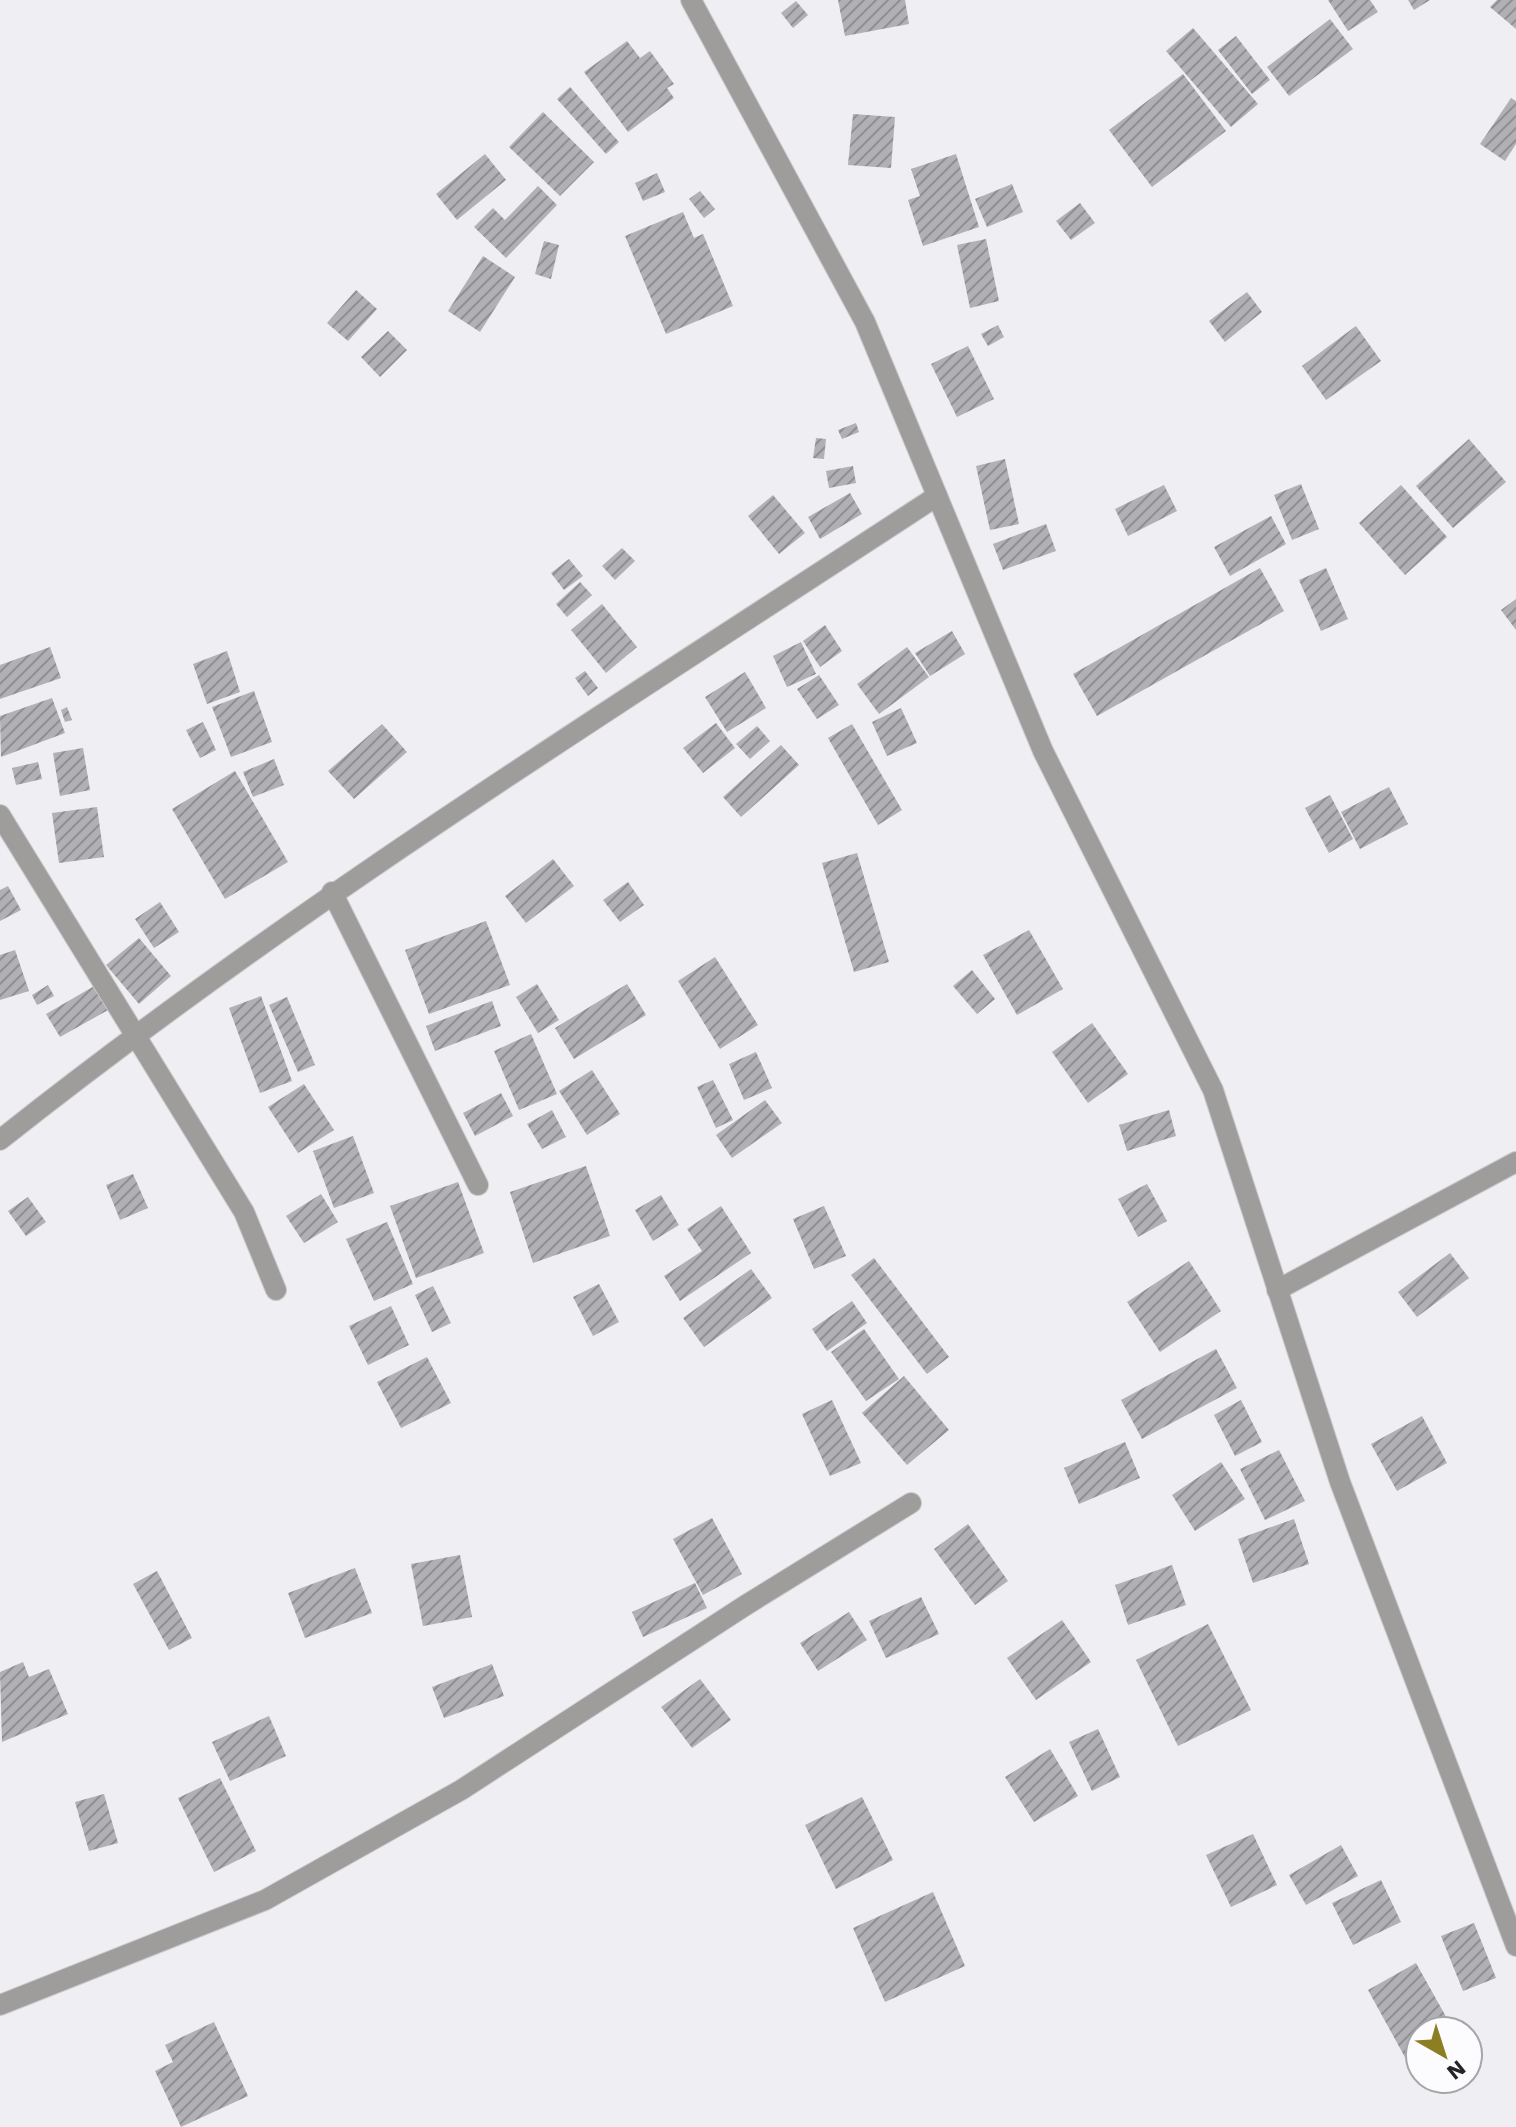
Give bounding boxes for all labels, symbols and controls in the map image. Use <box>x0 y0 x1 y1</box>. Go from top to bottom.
north arrow <box>1404 2015 1484 2095</box>
text: N <box>1442 2055 1470 2085</box>

